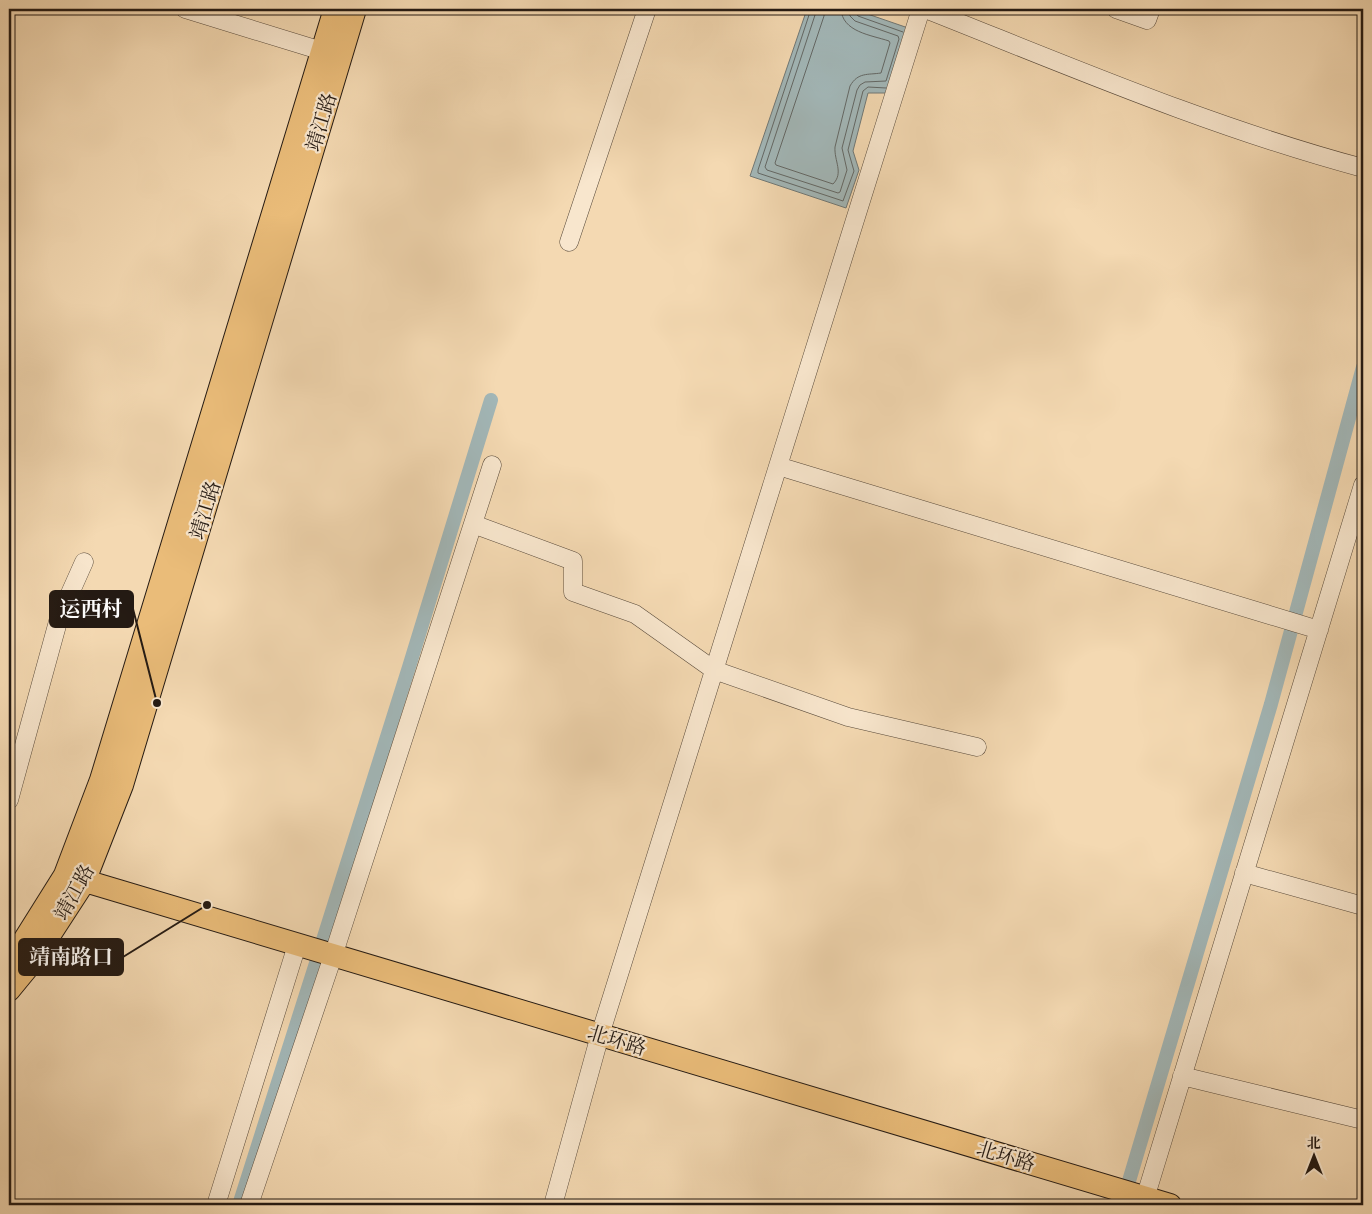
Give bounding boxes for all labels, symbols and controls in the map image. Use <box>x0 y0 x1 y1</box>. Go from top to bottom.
street label: 靖江路 <box>298 89 343 155</box>
street label: 靖江路 <box>182 477 227 543</box>
callout: 运西村 <box>50 591 133 627</box>
text: 运西村 <box>60 593 123 624</box>
street label: 靖江路 <box>46 858 101 925</box>
callout: 靖南路口 <box>19 939 123 975</box>
text: 靖南路口 <box>29 941 113 972</box>
street label: 北环路 <box>584 1017 650 1062</box>
north arrow <box>1290 1132 1340 1182</box>
street label: 北环路 <box>973 1133 1039 1178</box>
text: 北 <box>1307 1133 1321 1153</box>

